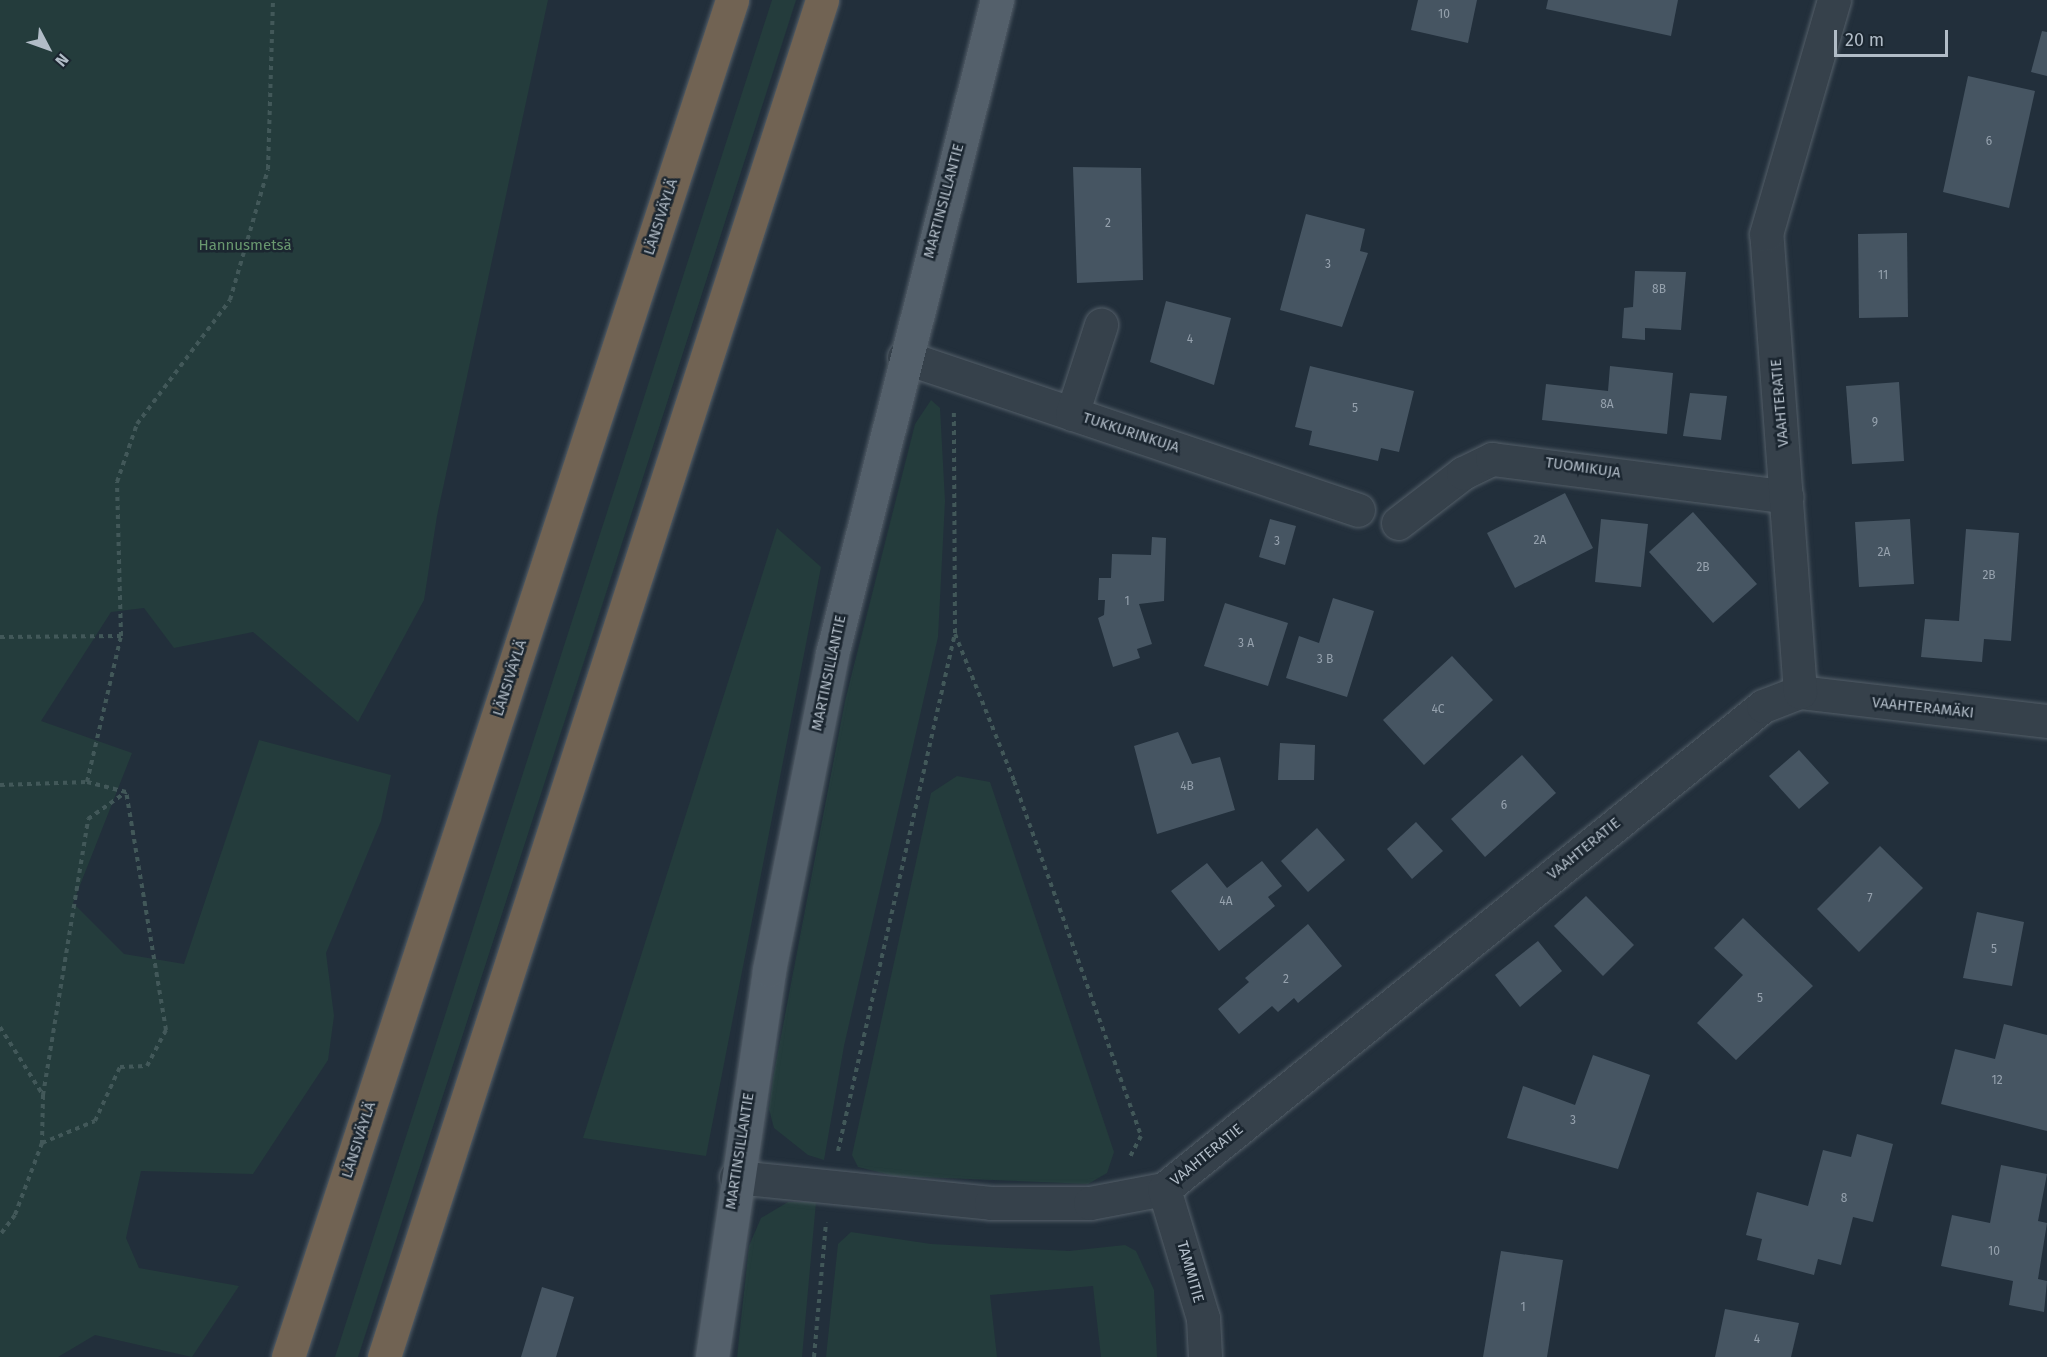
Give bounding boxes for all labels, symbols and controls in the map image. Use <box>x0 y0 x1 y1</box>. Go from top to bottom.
house number: 10 <box>1438 8 1450 22</box>
north arrow <box>18 18 78 78</box>
scale bar <box>1837 18 1951 56</box>
text: 20 m <box>1845 29 1884 51</box>
text: N <box>51 50 73 70</box>
house number: 6 <box>1986 135 1992 149</box>
street label: MARTINSILLANTIE <box>920 142 968 260</box>
street label: LÄNSIVÄYLÄ <box>640 177 682 257</box>
house number: 2 <box>1105 217 1111 231</box>
park label: Hannusmetsä <box>198 237 292 255</box>
house number: 3 <box>1325 258 1331 272</box>
house number: 11 <box>1878 269 1888 283</box>
house number: 8B <box>1652 283 1666 297</box>
house number: 4 <box>1187 333 1193 347</box>
street label: VAAHTERATIE <box>1767 358 1793 448</box>
house number: 8A <box>1600 398 1614 412</box>
house number: 5 <box>1352 402 1358 416</box>
street label: TUKKURINKUJA <box>1080 409 1182 457</box>
house number: 9 <box>1872 416 1878 430</box>
street label: TUOMIKUJA <box>1544 454 1622 482</box>
house number: 2A <box>1534 534 1546 548</box>
house number: 3 <box>1274 535 1280 549</box>
house number: 2A <box>1878 546 1890 560</box>
house number: 2B <box>1696 561 1710 575</box>
house number: 2B <box>1982 569 1996 583</box>
house number: 1 <box>1124 595 1130 609</box>
street label: MARTINSILLANTIE <box>808 613 850 733</box>
house number: 3 A <box>1238 637 1254 651</box>
street label: LÄNSIVÄYLÄ <box>489 638 531 718</box>
house number: 3 B <box>1317 653 1333 667</box>
street label: VAAHTERAMÄKI <box>1871 694 1975 722</box>
house number: 4C <box>1431 703 1445 717</box>
house number: 4B <box>1180 780 1194 794</box>
house number: 6 <box>1501 799 1507 813</box>
street label: VAAHTERATIE <box>1544 814 1624 884</box>
house number: 7 <box>1867 892 1873 906</box>
house number: 4A <box>1219 895 1233 909</box>
house number: 5 <box>1991 943 1997 957</box>
house number: 2 <box>1283 973 1289 987</box>
house number: 5 <box>1757 992 1763 1006</box>
house number: 12 <box>1991 1074 2003 1088</box>
street label: MARTINSILLANTIE <box>722 1091 758 1211</box>
street label: LÄNSIVÄYLÄ <box>338 1100 380 1180</box>
house number: 3 <box>1570 1114 1576 1128</box>
street label: VAAHTERATIE <box>1167 1120 1247 1190</box>
house number: 8 <box>1841 1192 1847 1206</box>
street label: TAMMITIE <box>1173 1239 1207 1305</box>
house number: 10 <box>1988 1245 2000 1259</box>
house number: 1 <box>1520 1301 1526 1315</box>
house number: 4 <box>1754 1333 1760 1347</box>

